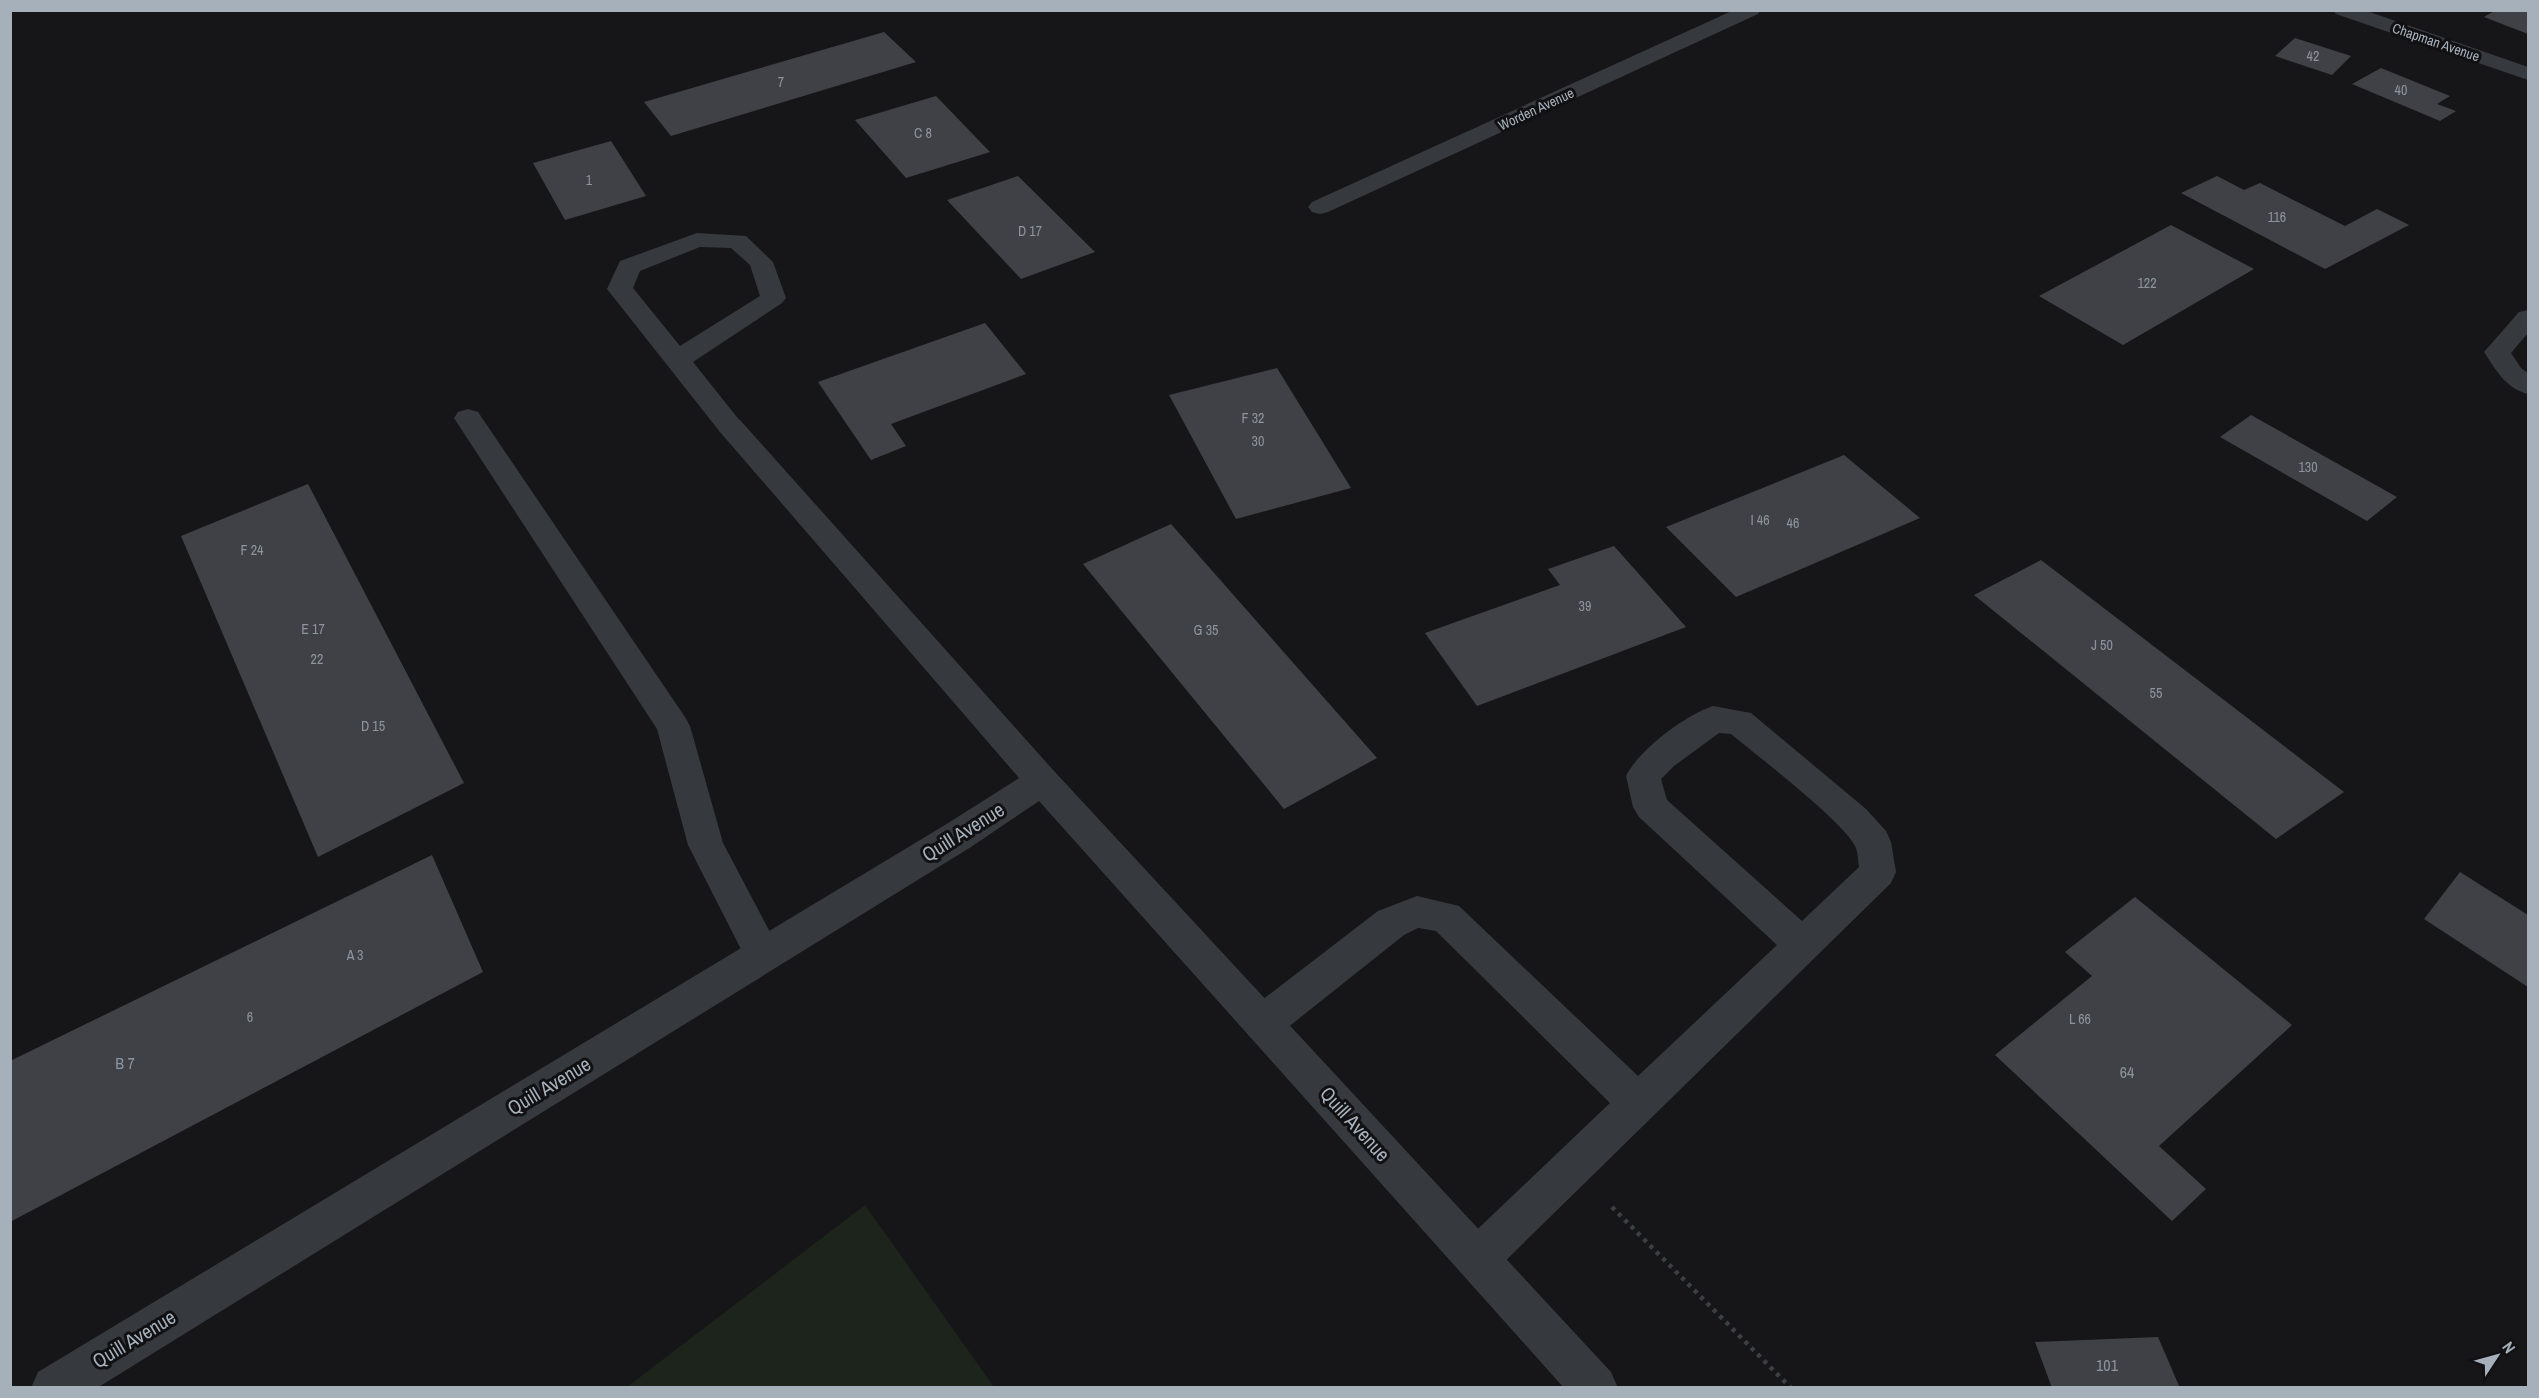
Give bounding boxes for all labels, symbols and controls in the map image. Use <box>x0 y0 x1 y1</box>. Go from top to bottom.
street label: Chapman Avenue <box>2390 19 2482 65</box>
house number: 42 <box>2307 47 2319 65</box>
house number: 7 <box>778 73 784 91</box>
house number: 40 <box>2395 81 2407 99</box>
street label: Worden Avenue <box>1495 84 1577 134</box>
house number: C 8 <box>914 124 932 142</box>
house number: 1 <box>586 171 593 189</box>
house number: 116 <box>2268 208 2286 226</box>
house number: D 17 <box>1018 222 1042 240</box>
house number: 122 <box>2137 274 2157 292</box>
house number: F 32 <box>1242 409 1264 427</box>
house number: 30 <box>1252 432 1264 450</box>
house number: 130 <box>2298 458 2318 476</box>
house number: I 46 <box>1750 511 1770 529</box>
house number: 46 <box>1787 514 1799 532</box>
house number: F 24 <box>241 541 264 559</box>
house number: 39 <box>1579 597 1591 615</box>
house number: E 17 <box>301 620 325 638</box>
house number: G 35 <box>1194 621 1218 639</box>
house number: J 50 <box>2091 636 2113 654</box>
house number: 22 <box>311 650 323 668</box>
house number: 55 <box>2150 684 2162 702</box>
house number: D 15 <box>361 717 385 735</box>
street label: Quill Avenue <box>916 796 1009 868</box>
house number: A 3 <box>346 946 363 964</box>
house number: 6 <box>247 1008 253 1026</box>
house number: L 66 <box>2069 1010 2091 1028</box>
street label: Quill Avenue <box>502 1050 595 1121</box>
house number: B 7 <box>115 1052 135 1074</box>
house number: 64 <box>2120 1061 2134 1083</box>
street label: Quill Avenue <box>1314 1080 1396 1167</box>
street label: Quill Avenue <box>87 1303 180 1374</box>
north arrow <box>2467 1326 2527 1386</box>
text: N <box>2497 1337 2521 1357</box>
house number: 101 <box>2096 1354 2119 1376</box>

